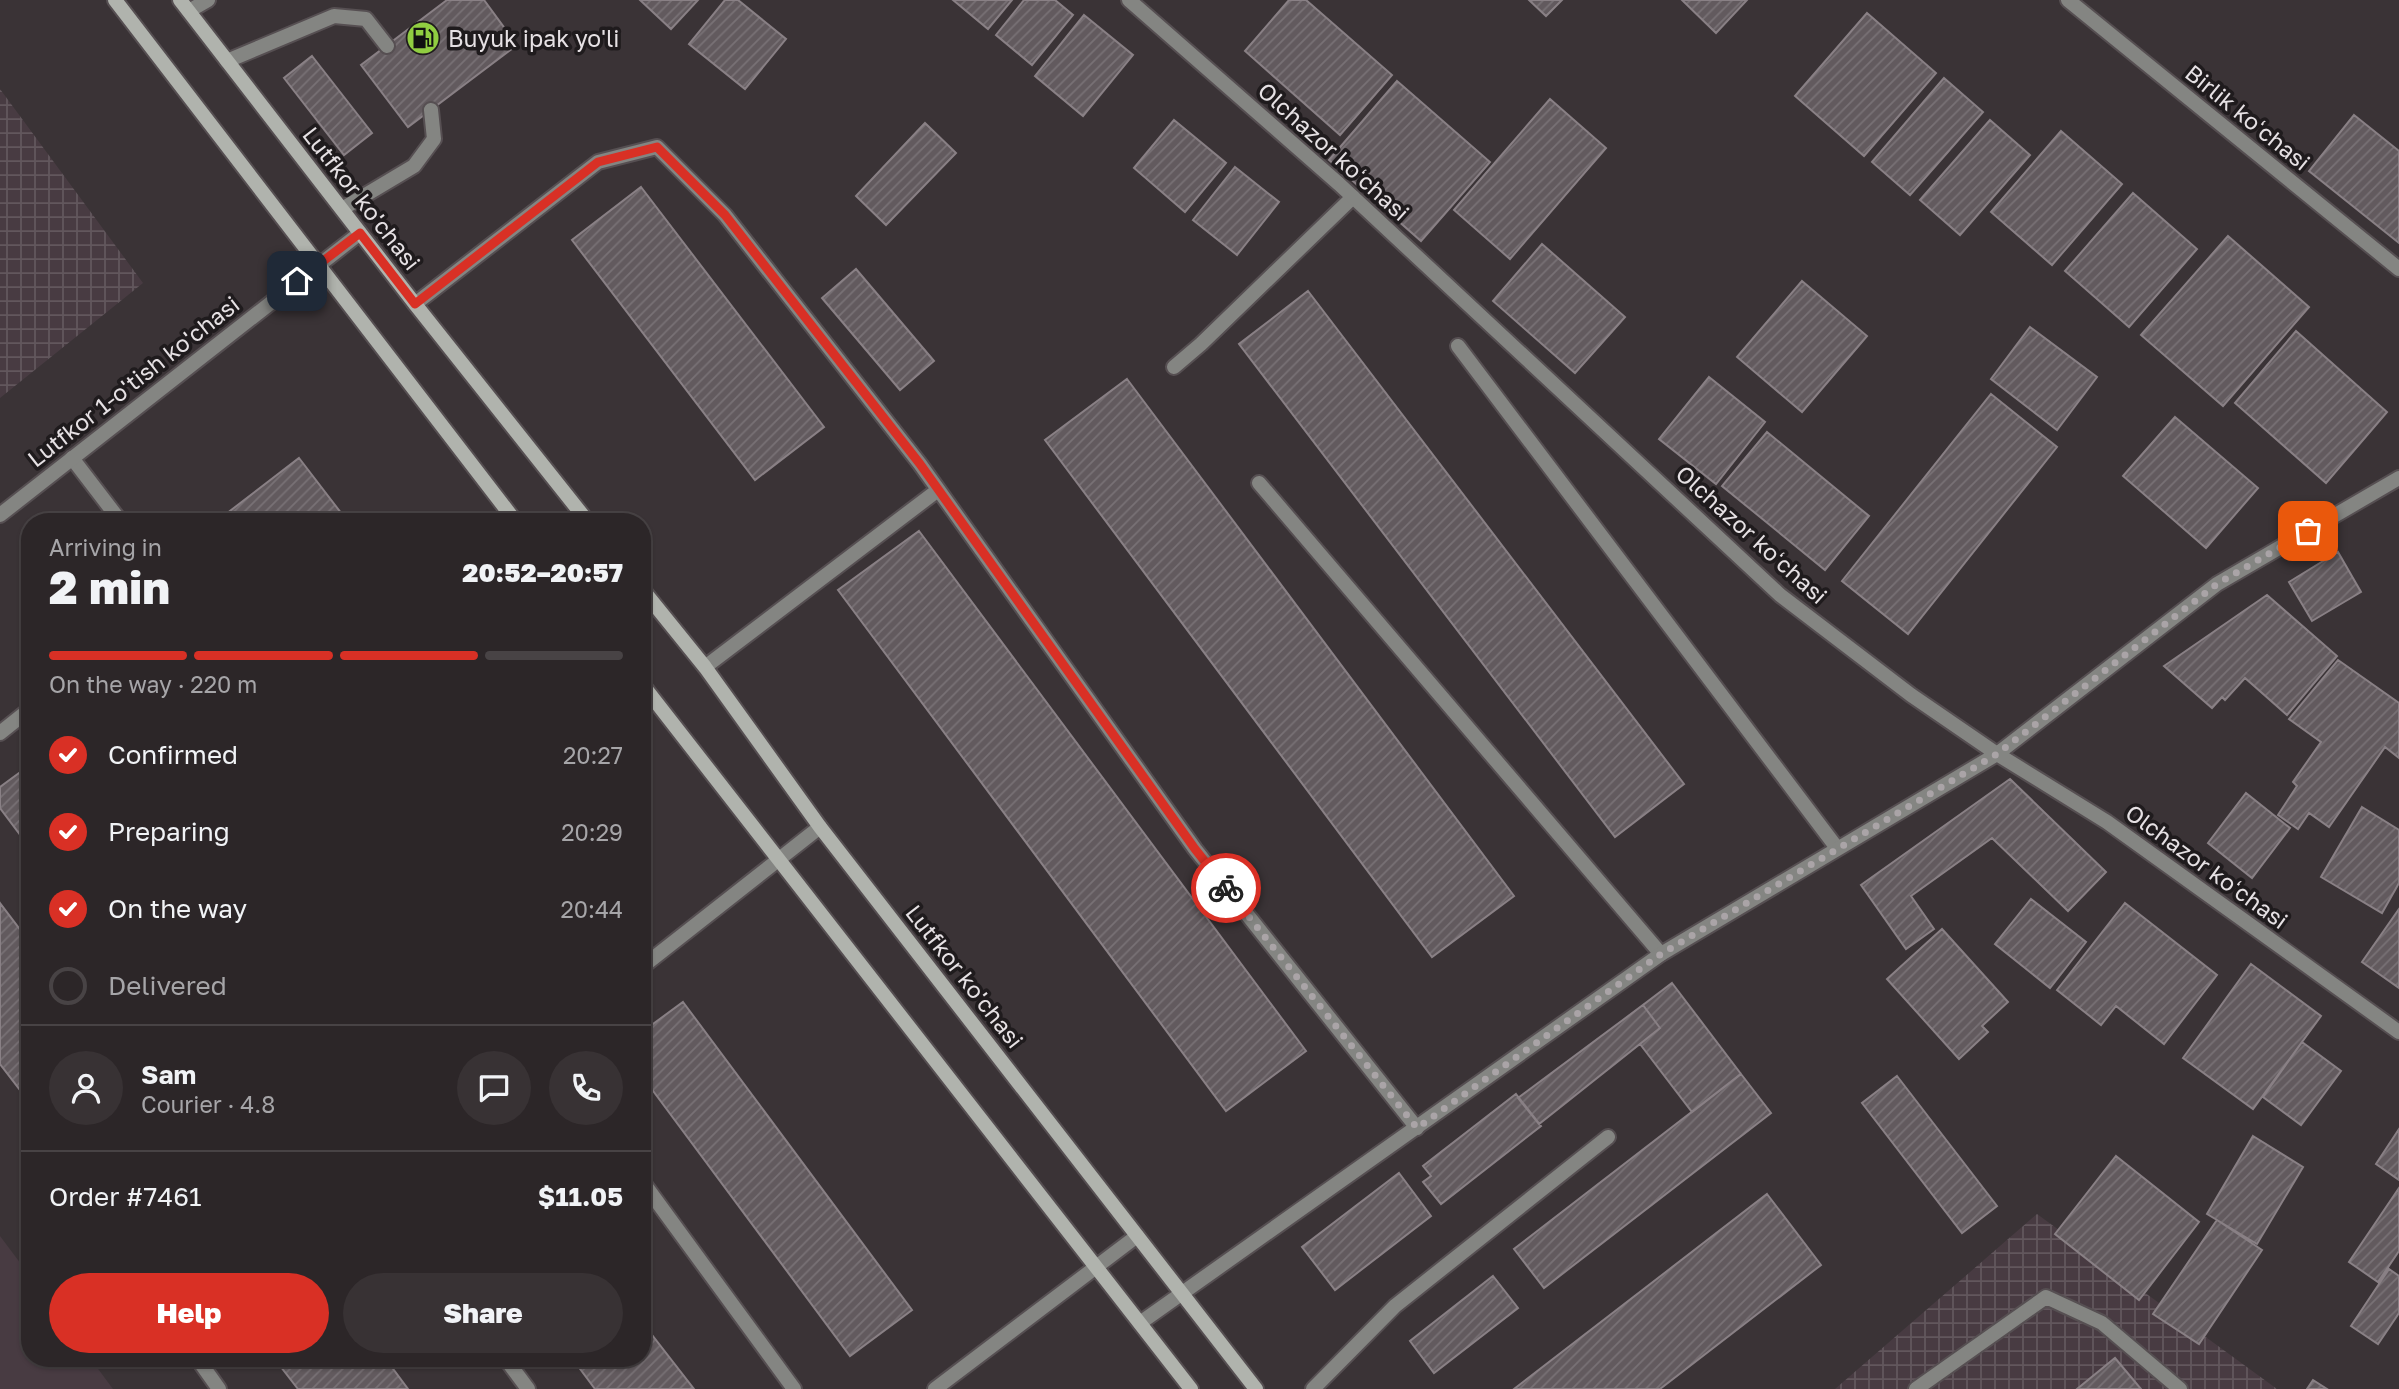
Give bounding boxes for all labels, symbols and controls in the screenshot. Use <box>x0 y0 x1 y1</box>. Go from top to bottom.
fuel station icon: Buyuk ipak yo'li <box>404 19 442 57</box>
place label: Buyuk ipak yo'li <box>448 24 620 52</box>
street label: Birlik koʻchasi <box>2180 58 2316 176</box>
street label: Olchazor koʻchasi <box>1253 76 1415 226</box>
street label: Lutfkor ko'chasi <box>297 121 427 275</box>
pin <box>267 251 327 311</box>
icon: home <box>278 262 316 300</box>
street label: Lutfkor 1-o'tish ko'chasi <box>22 290 244 472</box>
street label: Olchazor koʻchasi <box>1671 459 1833 609</box>
pin <box>2278 501 2338 561</box>
icon: bag <box>2289 512 2327 550</box>
text: Arriving in <box>49 533 162 561</box>
text: 20:52–20:57 <box>462 557 623 588</box>
text: 2 min <box>49 559 170 614</box>
text: On the way · 220 m <box>49 670 257 698</box>
icon: check <box>49 736 87 774</box>
text: Confirmed <box>108 739 238 770</box>
text: 20:27 <box>563 741 623 769</box>
street label: Olchazor koʻchasi <box>2120 798 2294 934</box>
icon: check <box>49 813 87 851</box>
text: Preparing <box>108 816 230 847</box>
text: 20:29 <box>561 818 623 846</box>
courier <box>1191 853 1261 923</box>
icon: bike <box>1207 869 1245 907</box>
icon: check <box>49 890 87 928</box>
text: On the way <box>108 893 247 924</box>
text: 20:44 <box>560 895 623 923</box>
street label: Lutfkor ko'chasi <box>900 899 1030 1053</box>
text: Delivered <box>108 970 227 1001</box>
button: person <box>49 1051 123 1125</box>
button: chat <box>457 1051 531 1125</box>
button: phone <box>549 1051 623 1125</box>
text: Sam <box>141 1059 196 1090</box>
text: Courier · 4.8 <box>141 1090 275 1118</box>
text: Order #7461 <box>49 1181 202 1212</box>
text: $11.05 <box>538 1181 623 1212</box>
button: Help <box>49 1273 329 1353</box>
button: Share <box>343 1273 623 1353</box>

